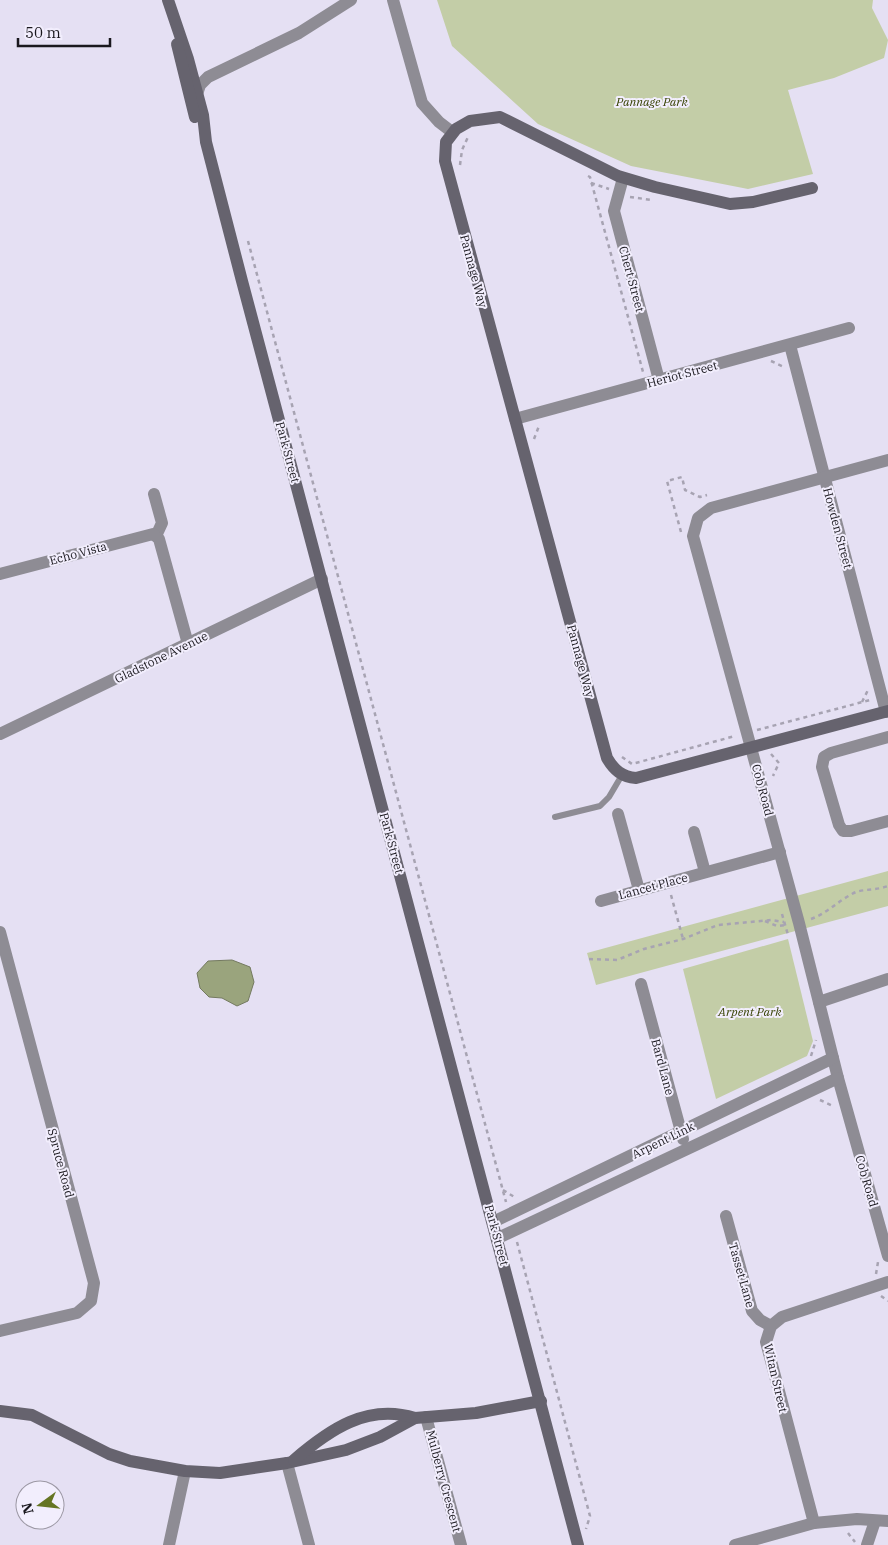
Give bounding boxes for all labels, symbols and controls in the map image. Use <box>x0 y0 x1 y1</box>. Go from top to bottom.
scale bar <box>18 15 110 47</box>
text: 50 m <box>25 23 61 42</box>
park label: Pannage Park <box>615 94 689 109</box>
street label: Pannage Way <box>457 233 491 310</box>
street label: Chert Street <box>616 244 648 314</box>
street label: Heriot Street <box>645 357 719 391</box>
street label: Park Street <box>273 420 303 484</box>
street label: Howden Street <box>820 486 856 570</box>
street label: Echo Vista <box>48 538 109 568</box>
street label: Pannage Way <box>564 623 598 700</box>
street label: Gladstone Avenue <box>112 628 210 686</box>
street label: Cob Road <box>749 762 777 818</box>
street label: Park Street <box>377 811 407 875</box>
street label: Lancet Place <box>617 870 689 902</box>
park label: Arpent Park <box>717 1004 782 1019</box>
street label: Bard Lane <box>648 1037 678 1097</box>
street label: Arpent Link <box>629 1118 697 1162</box>
street label: Spruce Road <box>45 1127 77 1199</box>
street label: Cob Road <box>852 1153 882 1209</box>
street label: Park Street <box>482 1203 512 1267</box>
street label: Tasset Lane <box>726 1241 758 1309</box>
street label: Witan Street <box>761 1342 791 1414</box>
street label: Mulberry Crescent <box>423 1428 465 1534</box>
north arrow <box>15 1480 65 1530</box>
text: N <box>17 1501 38 1516</box>

